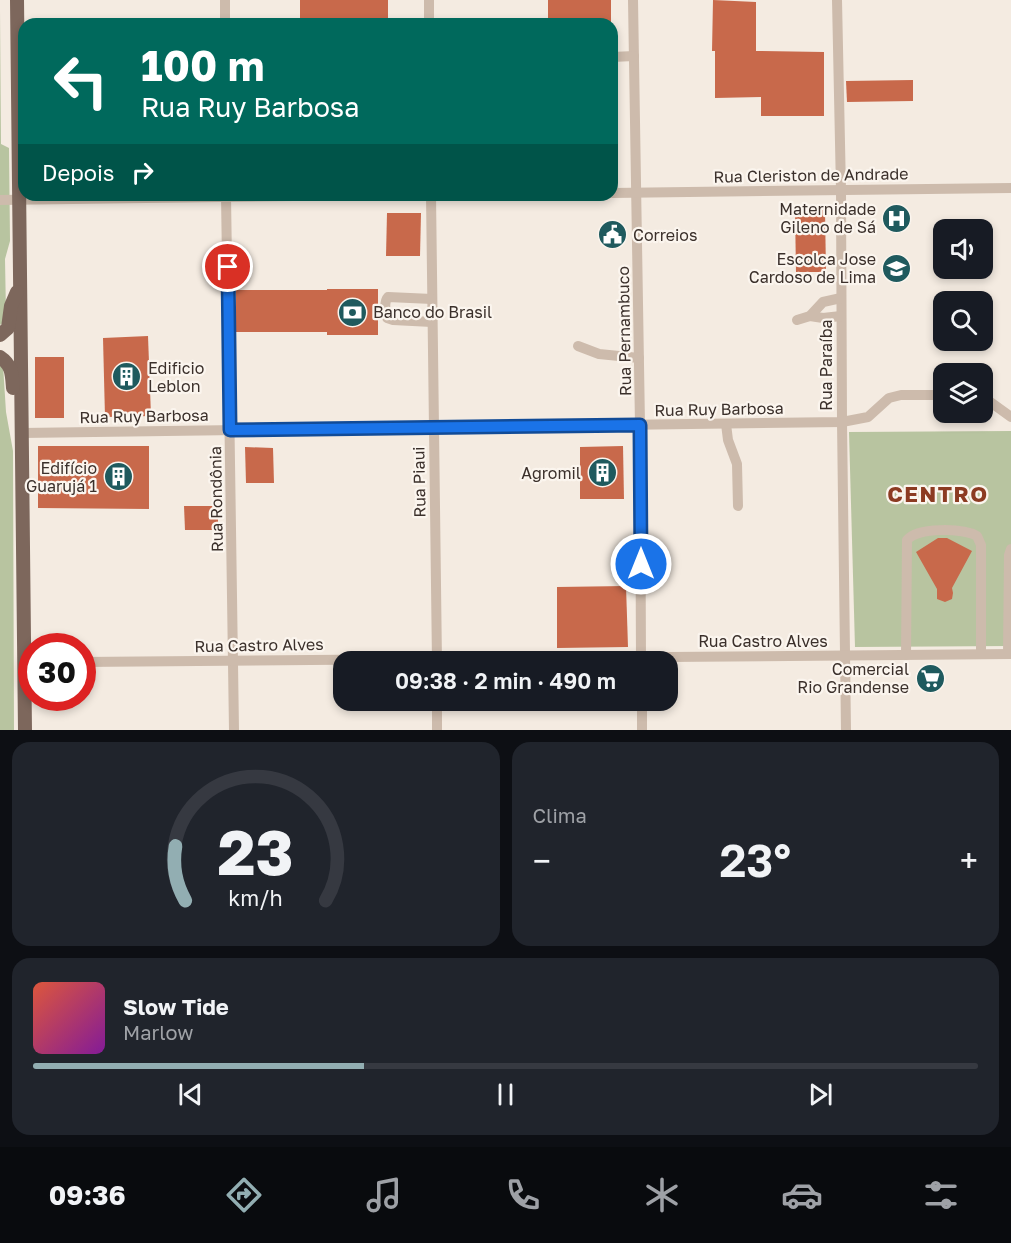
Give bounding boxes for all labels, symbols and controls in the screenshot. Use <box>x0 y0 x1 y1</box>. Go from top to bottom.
text: 100 m <box>141 40 264 90</box>
icon: left <box>42 42 120 120</box>
text: Rua Ruy Barbosa <box>141 91 359 123</box>
icon: right <box>126 156 159 189</box>
text: Depois <box>42 159 114 186</box>
street label: Rua Cleriston de Andrade <box>713 163 909 187</box>
place label: Maternidade Gileno de Sá <box>779 199 876 237</box>
hospital icon: Maternidade Gileno de Sá <box>881 202 913 234</box>
public building icon: Correios <box>596 219 628 251</box>
map controls <box>933 219 993 423</box>
button: sound <box>933 219 993 279</box>
place label: Correios <box>633 225 697 245</box>
pin <box>202 241 253 292</box>
place label: Escolca Jose Cardoso de Lima <box>749 249 876 287</box>
icon: arrive <box>211 250 244 283</box>
school or university icon: Escolca Jose Cardoso de Lima <box>881 252 913 284</box>
street label: Rua Pernambuco <box>613 266 635 396</box>
button: search <box>933 291 993 351</box>
bank icon: Banco do Brasil <box>336 296 368 328</box>
place label: Banco do Brasil <box>373 302 492 322</box>
street label: Rua Paraíba <box>816 319 836 411</box>
place label: Edificio Leblon <box>148 358 204 396</box>
building icon: Edificio Leblon <box>111 361 143 393</box>
button: layers <box>933 363 993 423</box>
street label: Rua Ruy Barbosa <box>654 398 784 420</box>
street label: Rua Ruy Barbosa <box>79 405 209 427</box>
street label: Rua Rondônia <box>205 446 227 552</box>
street label: Rua Piaui <box>408 446 430 518</box>
building icon: Agromil <box>586 457 618 489</box>
place label: Edifício Guarujá 1 <box>26 458 97 496</box>
building icon: Edifício Guarujá 1 <box>102 461 134 493</box>
place label: Agromil <box>521 463 581 483</box>
district label: CENTRO <box>887 480 989 507</box>
position arrow <box>609 532 673 596</box>
street label: Rua Castro Alves <box>698 631 828 651</box>
speed limit sign: 30 <box>18 633 96 711</box>
street label: Rua Castro Alves <box>194 634 324 656</box>
place label: Comercial Rio Grandense <box>797 659 909 697</box>
supermarket icon: Comercial Rio Grandense <box>914 662 946 694</box>
text: 09:38 · 2 min · 490 m <box>395 667 616 694</box>
text: Clima <box>533 803 587 827</box>
text: 23 <box>218 814 294 889</box>
text: 23° <box>719 833 791 887</box>
text: − <box>533 841 551 880</box>
text: + <box>960 841 978 880</box>
text: km/h <box>228 885 283 911</box>
text: Slow Tide <box>123 993 229 1020</box>
text: Marlow <box>123 1020 194 1044</box>
icon: previous <box>174 1078 207 1111</box>
icon: pause <box>489 1078 522 1111</box>
icon: next <box>804 1078 837 1111</box>
icon: directions <box>223 1174 265 1216</box>
icon: music <box>363 1174 405 1216</box>
icon: phone <box>502 1174 544 1216</box>
icon: climate <box>641 1174 683 1216</box>
icon: car <box>781 1174 823 1216</box>
icon: filters <box>920 1174 962 1216</box>
text: 09:36 <box>49 1179 126 1211</box>

